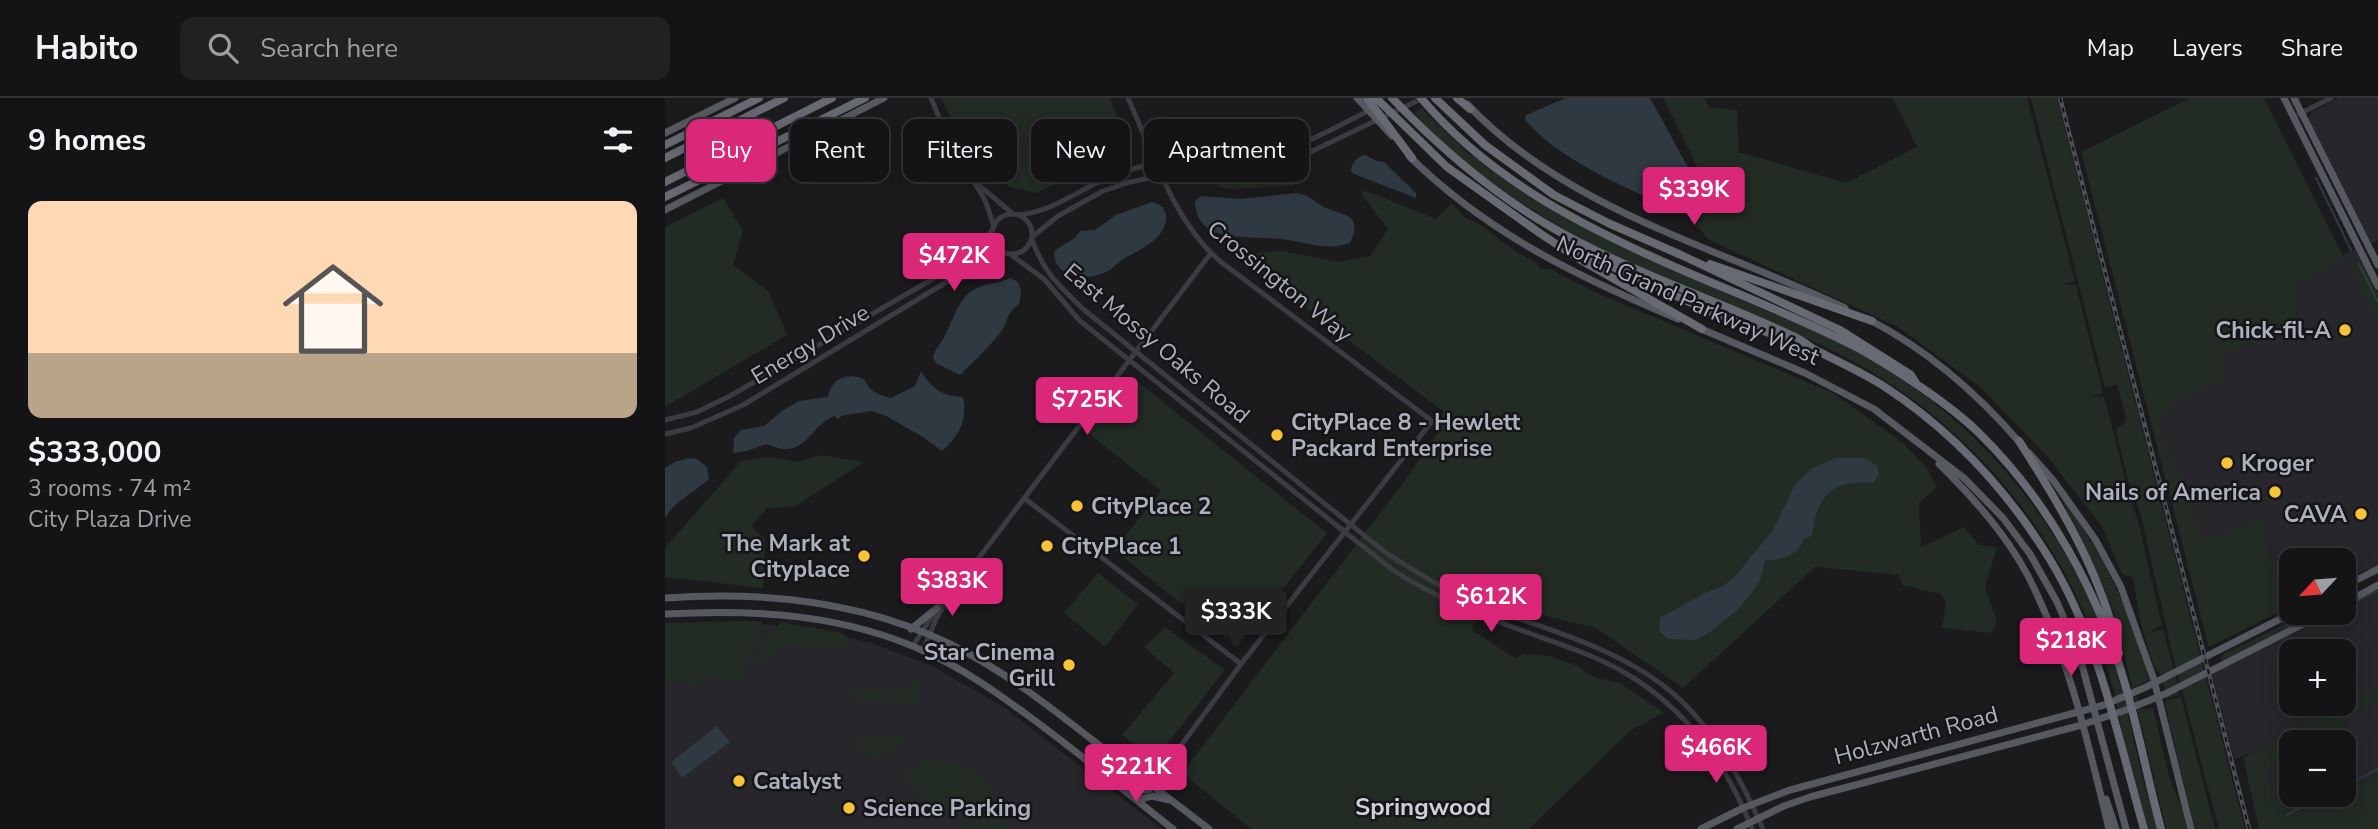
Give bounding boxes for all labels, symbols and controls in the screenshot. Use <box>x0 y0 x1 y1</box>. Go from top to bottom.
search box <box>180 17 670 80</box>
text: Habito <box>35 26 138 71</box>
icon: search <box>204 29 242 67</box>
text: Search here <box>260 31 398 66</box>
text: Map <box>2087 32 2134 64</box>
text: Layers <box>2172 32 2243 64</box>
text: Share <box>2281 32 2343 64</box>
chip: Buy <box>686 119 776 182</box>
chip: Rent <box>790 119 889 182</box>
chip: Filters <box>903 119 1017 182</box>
chip: New <box>1031 119 1130 182</box>
chip: Apartment <box>1144 119 1309 182</box>
text: 9 homes <box>28 120 146 161</box>
icon: filters <box>599 121 637 159</box>
pin: $339K <box>1645 167 1743 227</box>
text: $339K <box>1659 174 1729 205</box>
street label: Crossington Way <box>1201 213 1359 350</box>
street label: North Grand Parkway West <box>1551 228 1825 373</box>
pin: $472K <box>905 234 1003 293</box>
text: $472K <box>919 240 989 271</box>
icon: home <box>270 246 396 372</box>
street label: East Mossy Oaks Road <box>1057 256 1256 430</box>
street label: Energy Drive <box>745 297 875 392</box>
place label: Chick-fil-A <box>2216 315 2332 346</box>
marker: Chick-fil-A <box>2337 322 2353 338</box>
pin: $725K <box>1038 378 1136 437</box>
text: $725K <box>1052 384 1122 415</box>
place label: CityPlace 8 - Hewlett Packard Enterprise <box>1291 407 1521 464</box>
marker: CityPlace 8 - Hewlett Packard Enterprise <box>1269 427 1285 443</box>
text: $333,000 <box>28 432 161 473</box>
place label: Kroger <box>2241 448 2314 479</box>
marker: Kroger <box>2219 455 2235 471</box>
text: 3 rooms · 74 m² <box>28 473 191 504</box>
place label: Nails of America <box>2085 477 2261 508</box>
marker: Nails of America <box>2267 484 2283 500</box>
place label: CityPlace 2 <box>1091 491 1212 522</box>
marker: CityPlace 2 <box>1069 498 1085 514</box>
place label: CAVA <box>2284 499 2348 530</box>
text: City Plaza Drive <box>28 504 192 535</box>
marker: CAVA <box>2353 506 2369 522</box>
place label: The Mark at Cityplace <box>722 528 850 585</box>
place label: CityPlace 1 <box>1061 531 1182 562</box>
marker: CityPlace 1 <box>1039 538 1055 554</box>
marker: The Mark at Cityplace <box>856 548 872 564</box>
north arrow <box>2279 548 2355 625</box>
map controls <box>2279 548 2356 807</box>
pin: $383K <box>903 559 1001 618</box>
text: $383K <box>917 565 987 596</box>
pin: $612K <box>1442 574 1540 634</box>
text: $612K <box>1456 581 1526 612</box>
pin: $333K <box>1187 589 1285 649</box>
text: $333K <box>1201 596 1271 627</box>
pin: $218K <box>2022 618 2120 678</box>
text: $218K <box>2036 625 2106 656</box>
place label: Star Cinema Grill <box>924 637 1056 694</box>
button: + <box>2279 639 2356 716</box>
marker: Star Cinema Grill <box>1061 657 1077 673</box>
street label: Holzwarth Road <box>1831 699 2001 772</box>
pin: $466K <box>1667 726 1765 785</box>
button: − <box>2279 730 2356 807</box>
text: $466K <box>1681 732 1751 763</box>
pin: $221K <box>1087 744 1185 804</box>
text: $221K <box>1101 751 1171 782</box>
place label: Catalyst <box>753 766 841 797</box>
marker: Catalyst <box>731 773 747 789</box>
district label: Springwood <box>1355 791 1491 823</box>
place label: Science Parking <box>863 793 1031 824</box>
marker: Science Parking <box>841 800 857 816</box>

